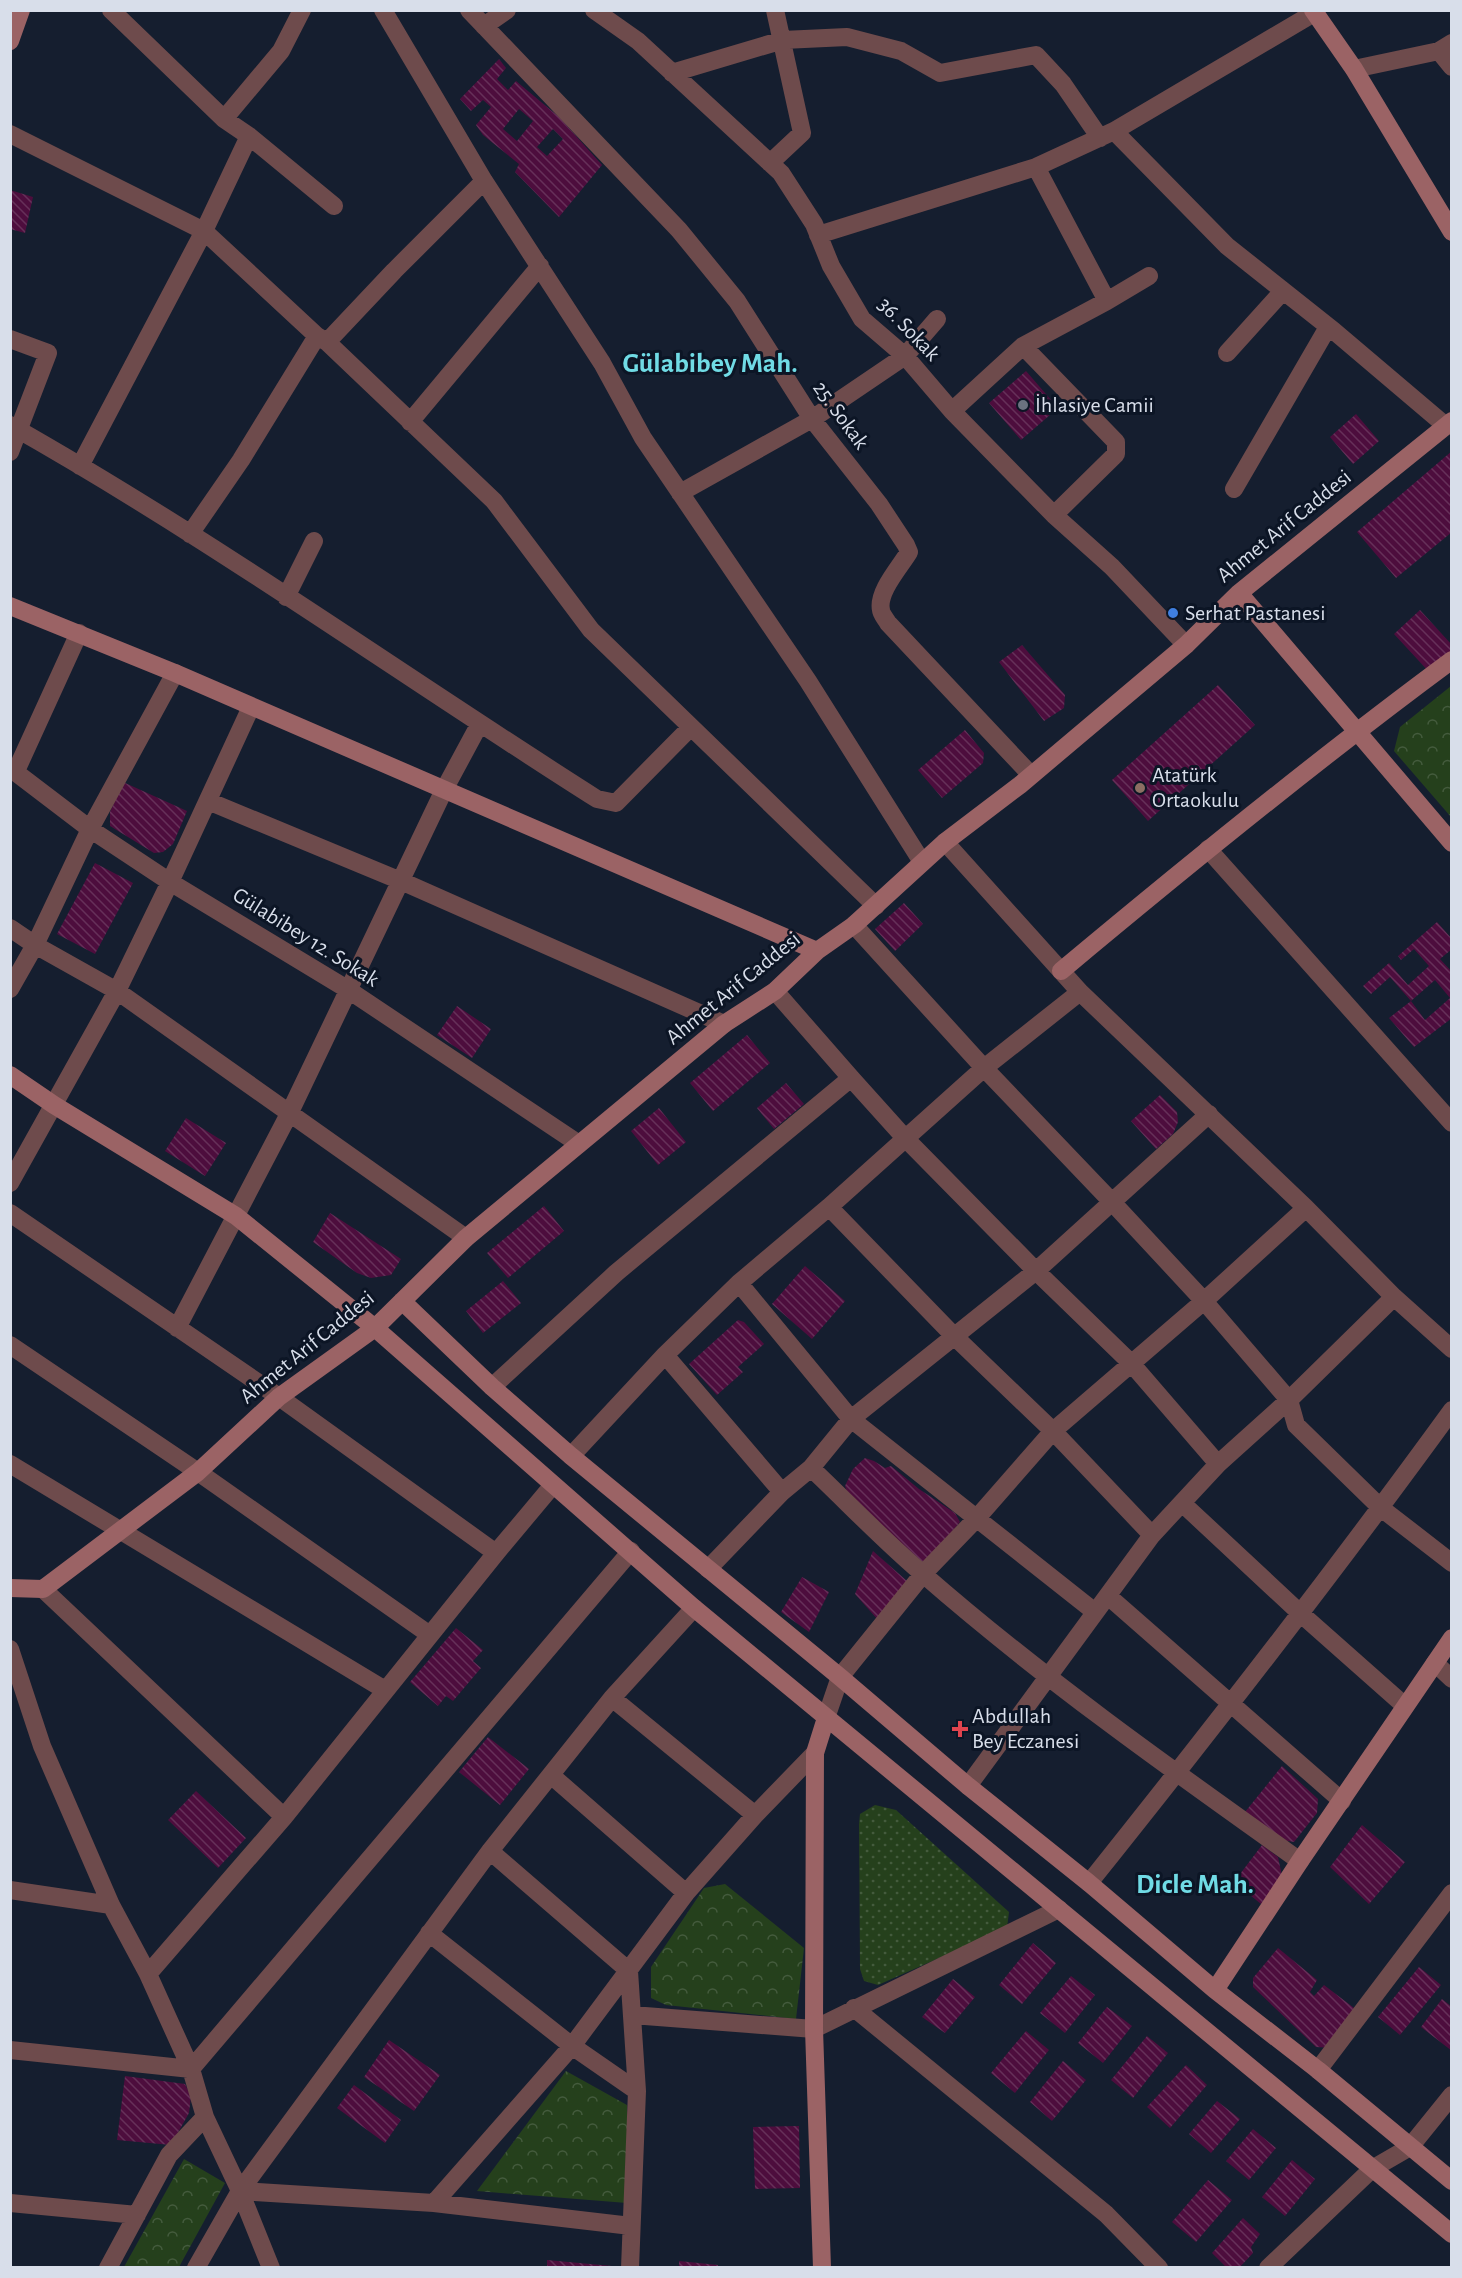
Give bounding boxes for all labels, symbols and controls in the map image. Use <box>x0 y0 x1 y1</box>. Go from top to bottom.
street label: 36. Sokak <box>874 293 944 365</box>
district label: Gülabibey Mah. <box>622 350 798 378</box>
street label: 25. Sokak <box>809 377 873 453</box>
place label: İhlasiye Camii <box>1035 394 1154 416</box>
marker: İhlasiye Camii <box>1016 398 1030 412</box>
street label: Ahmet Arif Caddesi <box>1213 465 1355 587</box>
place label: Serhat Pastanesi <box>1185 602 1326 624</box>
marker: Serhat Pastanesi <box>1166 606 1180 620</box>
place label: Atatürk Ortaokulu <box>1152 764 1239 811</box>
marker: Atatürk Ortaokulu <box>1133 781 1147 795</box>
street label: Gülabibey 12. Sokak <box>229 883 383 991</box>
street label: Ahmet Arif Caddesi <box>662 927 804 1049</box>
street label: Ahmet Arif Caddesi <box>236 1286 378 1408</box>
place label: Abdullah Bey Eczanesi <box>972 1705 1079 1752</box>
marker: Abdullah Bey Eczanesi <box>953 1722 967 1736</box>
district label: Dicle Mah. <box>1136 1871 1254 1899</box>

